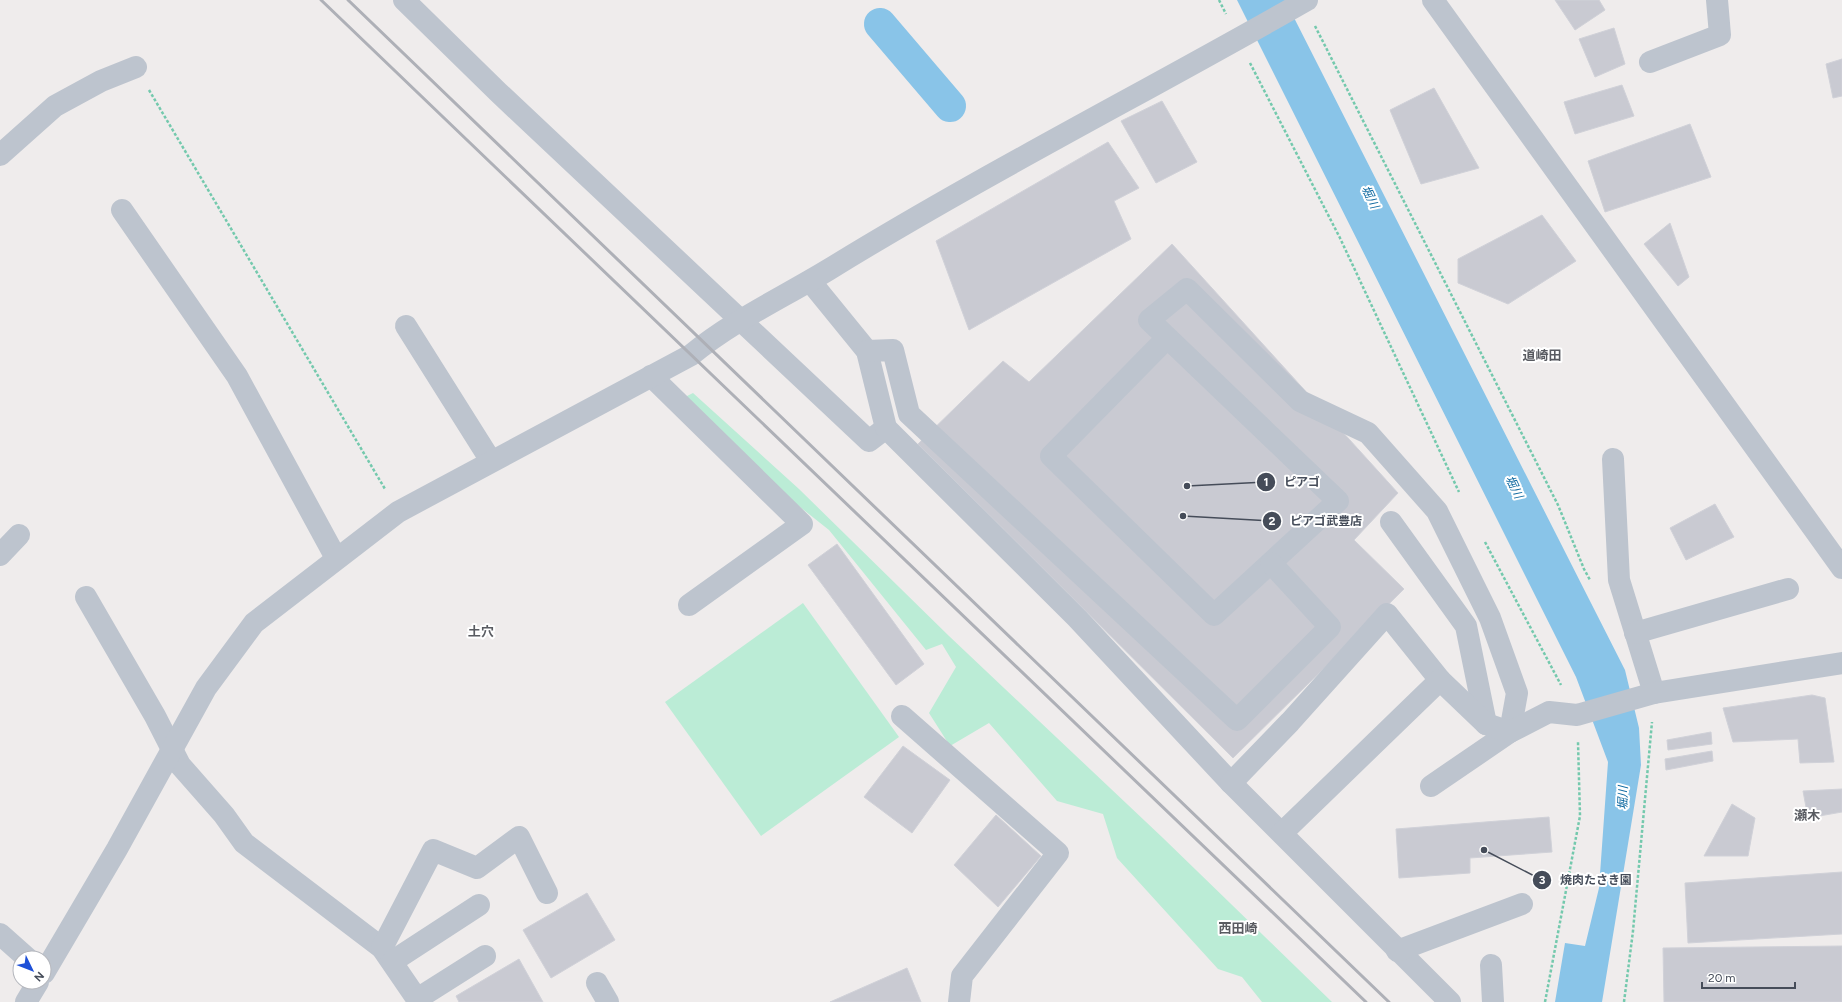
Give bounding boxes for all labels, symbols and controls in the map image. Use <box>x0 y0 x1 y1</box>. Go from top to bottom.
water label: 堀川 <box>1358 183 1382 213</box>
district label: 道崎田 <box>1522 348 1562 363</box>
callout: ピアゴ <box>1256 470 1328 494</box>
water label: 堀川 <box>1502 473 1526 503</box>
text: 1 <box>1263 475 1269 489</box>
text: ピアゴ <box>1284 475 1320 489</box>
callout: ピアゴ武豊店 <box>1262 509 1370 533</box>
text: 2 <box>1269 514 1276 528</box>
text: ピアゴ武豊店 <box>1290 514 1362 528</box>
district label: 土穴 <box>468 624 494 639</box>
water label: 堀川 <box>1616 784 1630 810</box>
district label: 瀬木 <box>1794 808 1821 823</box>
callout: 焼肉たさき園 <box>1532 868 1640 892</box>
text: 3 <box>1539 873 1546 887</box>
text: 焼肉たさき園 <box>1560 873 1632 887</box>
district label: 西田崎 <box>1218 921 1258 936</box>
north arrow <box>12 950 52 990</box>
scale bar <box>1702 964 1795 990</box>
text: N <box>31 969 47 984</box>
text: 20 m <box>1708 971 1736 985</box>

